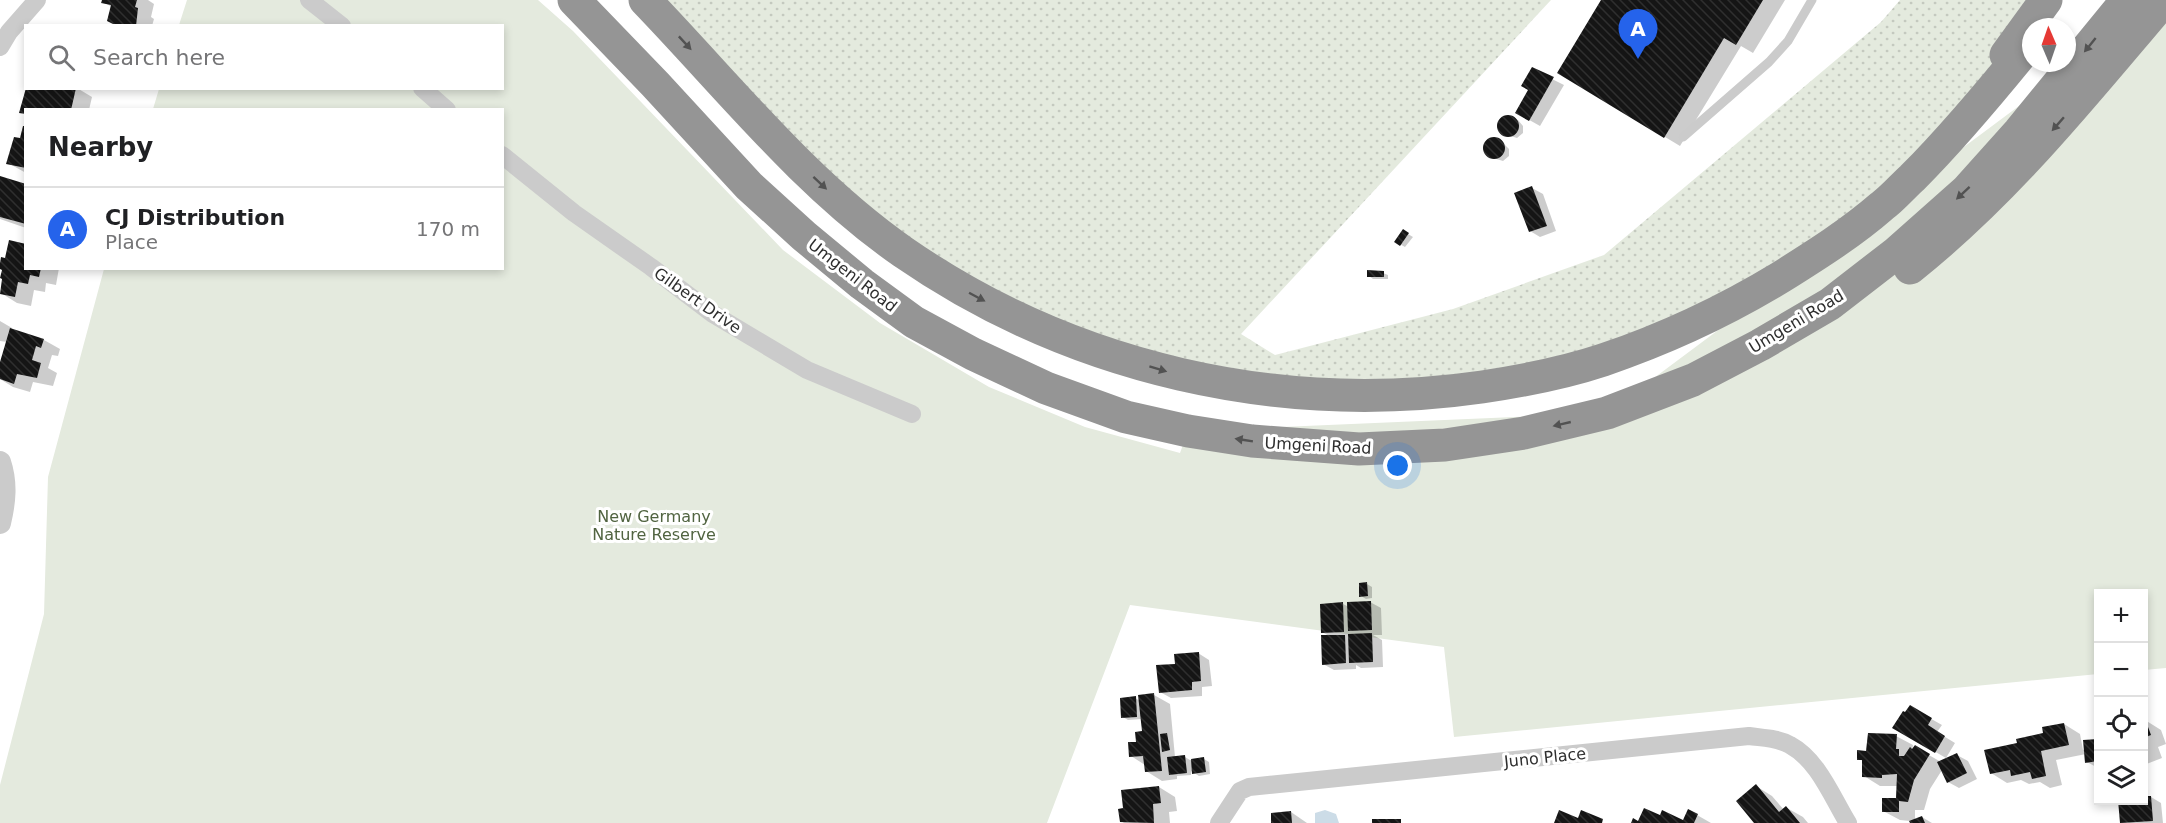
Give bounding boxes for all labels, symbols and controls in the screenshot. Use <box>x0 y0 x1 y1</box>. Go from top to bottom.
pin: A <box>1618 10 1658 59</box>
north arrow <box>2022 18 2076 72</box>
search box <box>24 24 504 90</box>
one-way arrow <box>678 35 692 50</box>
one-way arrow <box>2083 37 2096 53</box>
icon: search <box>45 41 78 74</box>
text: Search here <box>93 45 225 70</box>
one-way arrow <box>2052 116 2065 131</box>
text: Nearby <box>48 132 153 162</box>
one-way arrow <box>812 176 827 190</box>
one-way arrow <box>1955 186 1970 200</box>
text: CJ Distribution <box>105 205 285 230</box>
text: A <box>60 217 75 241</box>
text: 170 m <box>416 217 480 241</box>
text: Place <box>105 230 158 254</box>
street label: Umgeni Road <box>805 235 901 316</box>
street label: Gilbert Drive <box>651 263 745 337</box>
street label: Umgeni Road <box>1745 286 1847 357</box>
one-way arrow <box>969 292 986 302</box>
one-way arrow <box>1149 365 1167 374</box>
one-way arrow <box>1553 419 1571 429</box>
street label: Umgeni Road <box>1264 433 1372 458</box>
one-way arrow <box>1234 435 1253 444</box>
your location <box>1383 451 1412 480</box>
park label: New Germany Nature Reserve <box>592 507 716 544</box>
map controls <box>2094 589 2148 805</box>
button: + <box>2094 589 2148 643</box>
button: − <box>2094 643 2148 697</box>
button: locate <box>2094 697 2148 751</box>
street label: Juno Place <box>1502 744 1587 771</box>
button: layers <box>2094 751 2148 805</box>

